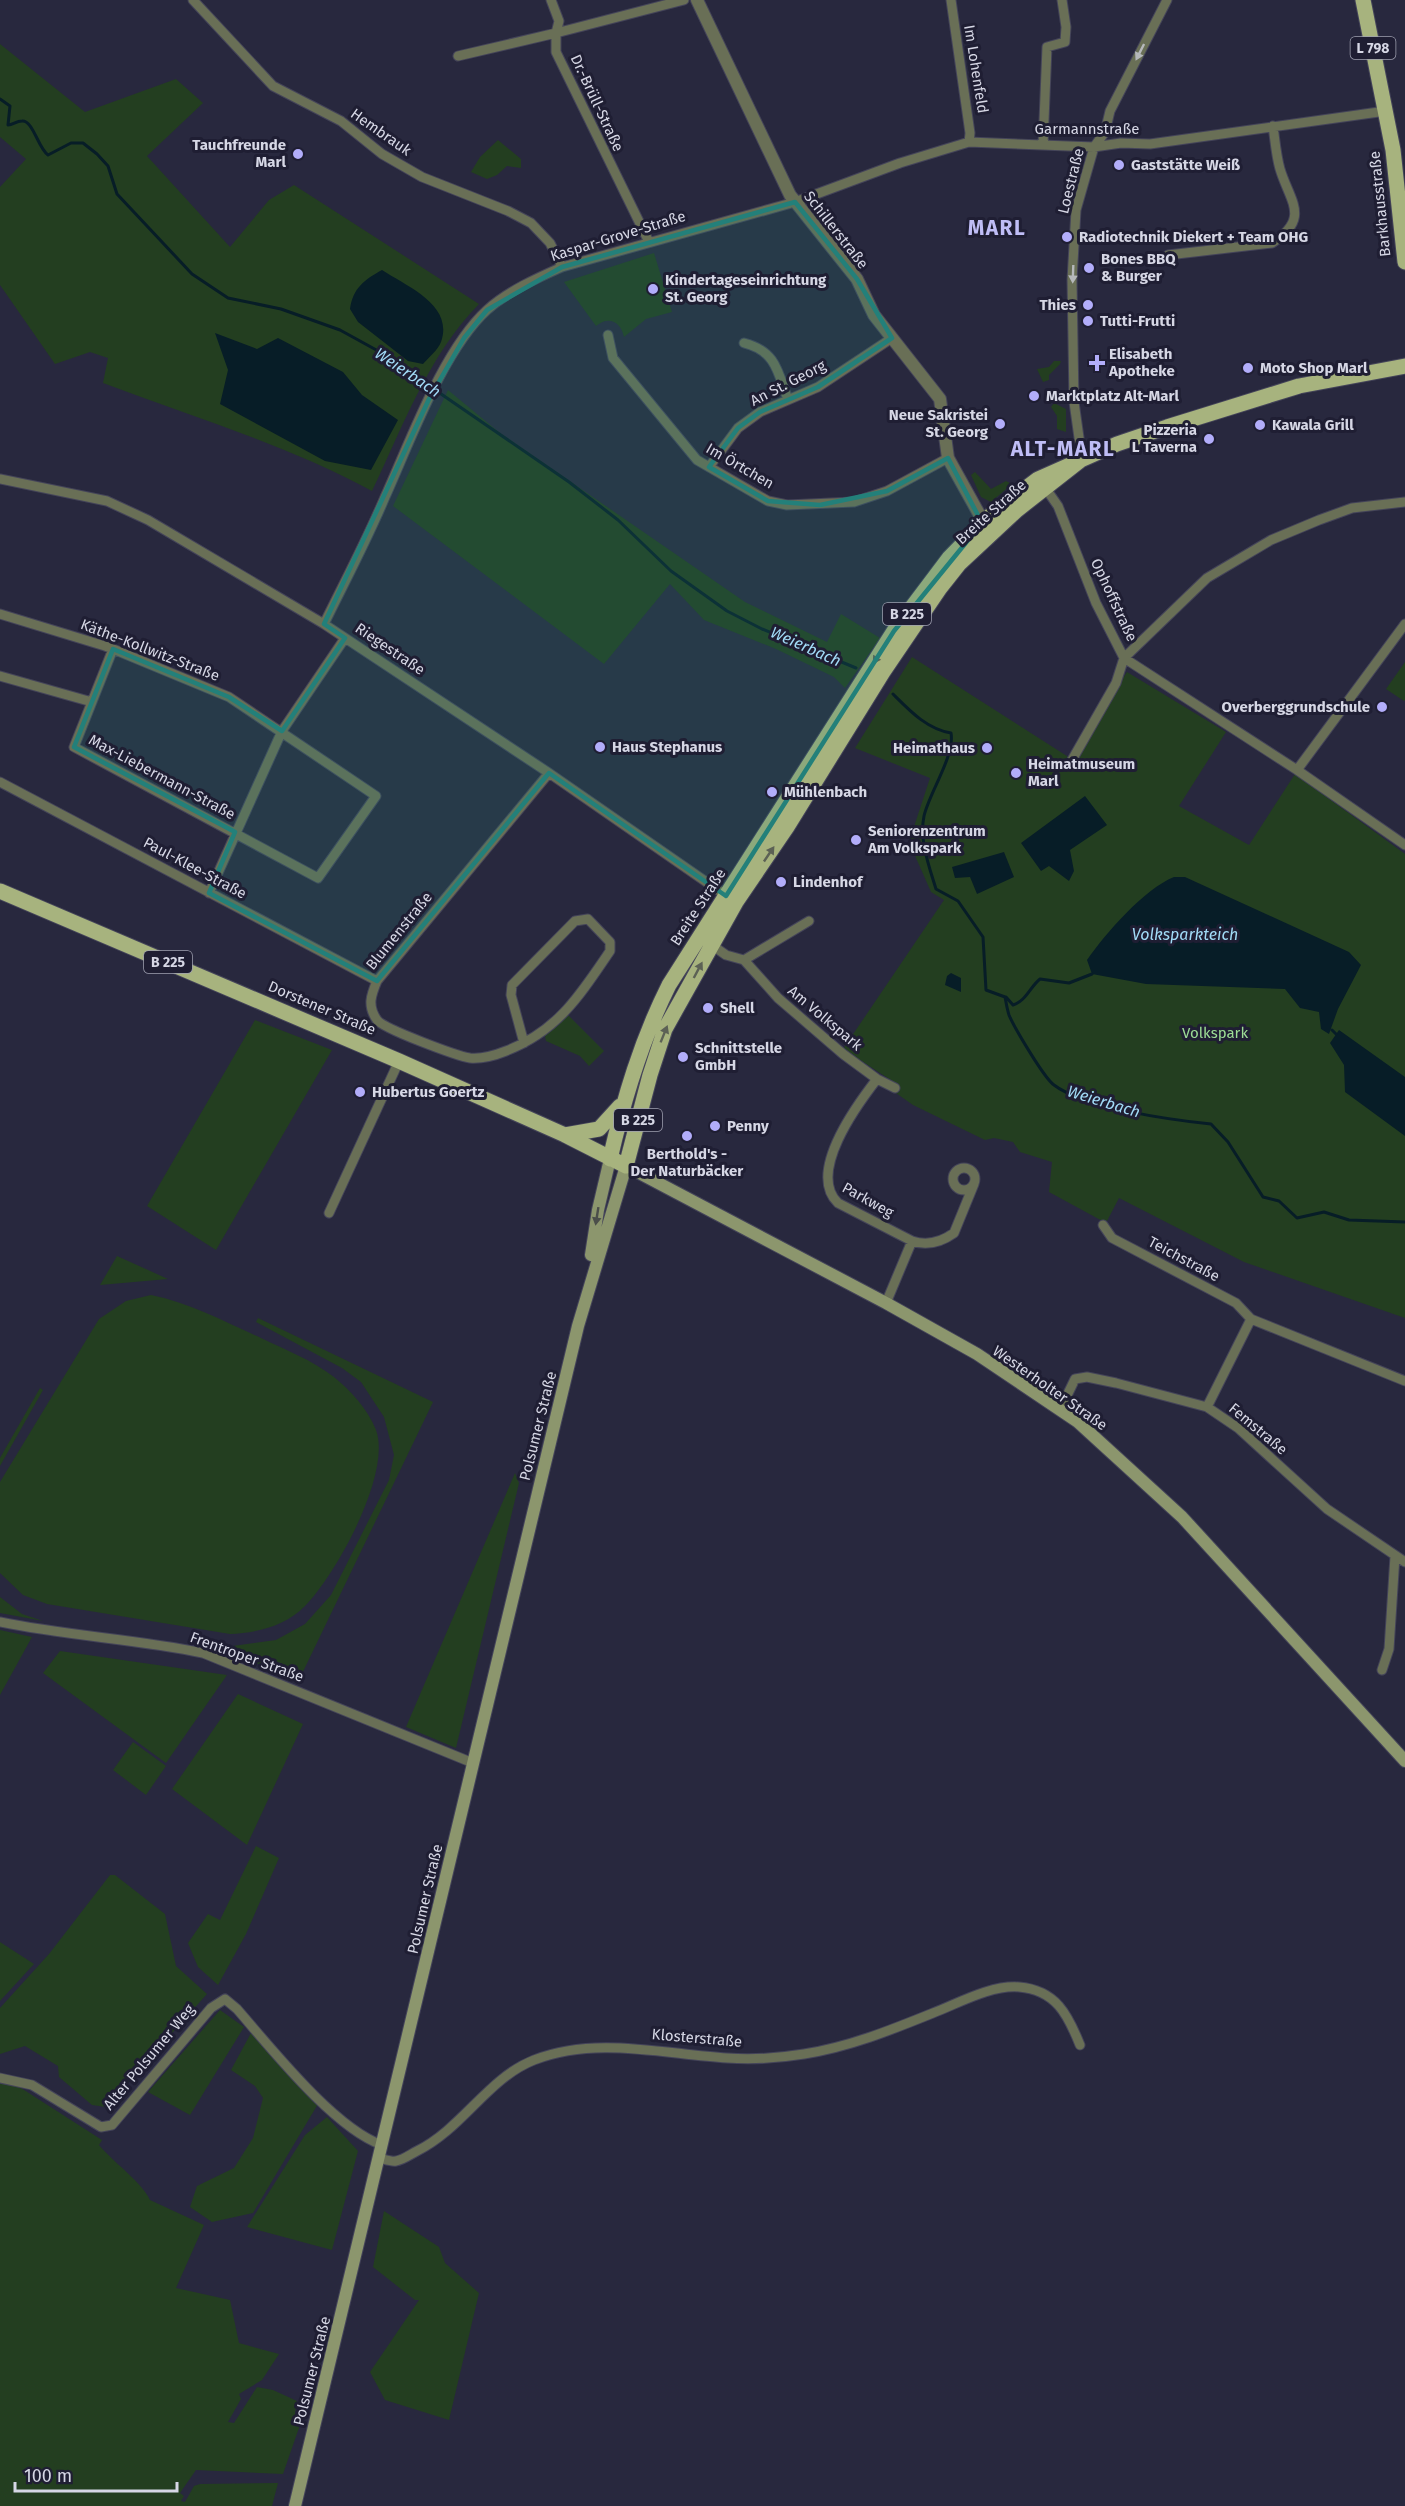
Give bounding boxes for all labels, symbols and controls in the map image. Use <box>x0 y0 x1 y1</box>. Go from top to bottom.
street label: Im Lohenfeld <box>960 24 992 114</box>
road number: L 798 <box>1350 37 1396 59</box>
one-way arrow <box>1136 43 1146 61</box>
street label: Dr.-Brüll-Straße <box>567 52 627 154</box>
street label: Hembrauk <box>347 105 415 160</box>
street label: Garmannstraße <box>1035 120 1139 138</box>
place label: Tauchfreunde Marl <box>192 136 287 171</box>
street label: Loestraße <box>1054 146 1088 216</box>
marker: Tauchfreunde Marl <box>291 147 305 161</box>
street label: Barkhausstraße <box>1365 150 1395 258</box>
place label: Gaststätte Weiß <box>1131 156 1240 174</box>
marker: Gaststätte Weiß <box>1112 158 1126 172</box>
street label: Schillerstraße <box>800 188 872 272</box>
street label: Kaspar-Grove-Straße <box>548 207 688 265</box>
district label: MARL <box>968 215 1026 241</box>
place label: Radiotechnik Diekert + Team OHG <box>1079 228 1308 246</box>
marker: Radiotechnik Diekert + Team OHG <box>1060 230 1074 244</box>
place label: Bones BBQ & Burger <box>1101 250 1176 285</box>
marker: Bones BBQ & Burger <box>1082 261 1096 275</box>
one-way arrow <box>1068 265 1077 284</box>
place label: Kindertageseinrichtung St. Georg <box>665 271 827 306</box>
marker: Kindertageseinrichtung St. Georg <box>646 282 660 296</box>
place label: Thies <box>1039 296 1076 314</box>
marker: Thies <box>1081 298 1095 312</box>
place label: Tutti-Frutti <box>1100 312 1175 330</box>
marker: Tutti-Frutti <box>1081 314 1095 328</box>
water label: Weierbach <box>371 343 444 401</box>
place label: Elisabeth Apotheke <box>1108 345 1175 380</box>
street label: An St. Georg <box>747 356 829 410</box>
marker: Elisabeth Apotheke <box>1090 356 1104 370</box>
place label: Moto Shop Marl <box>1260 359 1368 377</box>
marker: Moto Shop Marl <box>1241 361 1255 375</box>
place label: Marktplatz Alt-Marl <box>1046 387 1180 405</box>
marker: Marktplatz Alt-Marl <box>1027 389 1041 403</box>
place label: Neue Sakristei St. Georg <box>889 406 989 441</box>
place label: Kawala Grill <box>1272 416 1354 434</box>
marker: Neue Sakristei St. Georg <box>993 417 1007 431</box>
marker: Kawala Grill <box>1253 418 1267 432</box>
place label: Pizzeria L Taverna <box>1132 421 1197 456</box>
marker: Pizzeria L Taverna <box>1202 432 1216 446</box>
district label: ALT-MARL <box>1010 436 1115 462</box>
street label: Im Örtchen <box>703 439 777 493</box>
street label: Breite Straße <box>952 476 1030 548</box>
street label: Ophoffstraße <box>1087 556 1141 644</box>
road number: B 225 <box>883 603 931 625</box>
street label: Käthe-Kollwitz-Straße <box>78 615 222 685</box>
street label: Riegestraße <box>352 619 428 679</box>
water label: Weierbach <box>768 622 844 670</box>
one-way arrow <box>872 648 883 664</box>
place label: Overberggrundschule <box>1222 698 1370 716</box>
marker: Overberggrundschule <box>1375 700 1389 714</box>
street label: Max-Liebermann-Straße <box>86 731 238 823</box>
place label: Haus Stephanus <box>612 738 722 756</box>
place label: Heimathaus <box>893 739 975 757</box>
marker: Haus Stephanus <box>593 740 607 754</box>
marker: Heimathaus <box>980 741 994 755</box>
place label: Heimatmuseum Marl <box>1028 755 1135 790</box>
marker: Heimatmuseum Marl <box>1009 766 1023 780</box>
place label: Mühlenbach <box>784 783 867 801</box>
marker: Mühlenbach <box>765 785 779 799</box>
place label: Seniorenzentrum Am Volkspark <box>867 822 986 857</box>
street label: Paul-Klee-Straße <box>140 833 250 903</box>
marker: Seniorenzentrum Am Volkspark <box>849 833 863 847</box>
one-way arrow <box>763 846 775 862</box>
street label: Breite Straße <box>666 865 730 949</box>
place label: Lindenhof <box>793 873 864 891</box>
marker: Lindenhof <box>774 875 788 889</box>
street label: Blumenstraße <box>362 888 436 974</box>
water label: Volksparkteich <box>1132 925 1238 944</box>
road number: B 225 <box>144 951 192 973</box>
one-way arrow <box>693 961 703 978</box>
street label: Dorstener Straße <box>265 977 379 1039</box>
street label: Am Volkspark <box>784 982 866 1055</box>
place label: Shell <box>720 999 755 1017</box>
marker: Shell <box>701 1001 715 1015</box>
park label: Volkspark <box>1182 1024 1248 1042</box>
one-way arrow <box>660 1025 670 1043</box>
place label: Schnittstelle GmbH <box>695 1039 782 1074</box>
marker: Schnittstelle GmbH <box>676 1050 690 1064</box>
water label: Weierbach <box>1065 1081 1143 1122</box>
place label: Hubertus Goertz <box>372 1083 485 1101</box>
marker: Hubertus Goertz <box>353 1085 367 1099</box>
road number: B 225 <box>614 1109 662 1131</box>
place label: Penny <box>727 1117 769 1135</box>
marker: Penny <box>708 1119 722 1133</box>
marker: Berthold's - Der Naturbäcker <box>680 1129 694 1143</box>
place label: Berthold's - Der Naturbäcker <box>631 1145 744 1180</box>
street label: Parkweg <box>839 1178 897 1222</box>
one-way arrow <box>592 1206 601 1225</box>
street label: Teichstraße <box>1145 1233 1223 1285</box>
street label: Westerholter Straße <box>989 1342 1111 1434</box>
street label: Polsumer Straße <box>516 1369 560 1483</box>
street label: Femstraße <box>1225 1399 1291 1459</box>
street label: Frentroper Straße <box>188 1628 306 1686</box>
street label: Polsumer Straße <box>404 1842 446 1956</box>
street label: Alter Polsumer Weg <box>100 2000 199 2113</box>
street label: Klosterstraße <box>651 2025 743 2051</box>
street label: Polsumer Straße <box>290 2314 334 2428</box>
scale bar <box>15 2455 177 2493</box>
text: 100 m <box>24 2465 72 2487</box>

